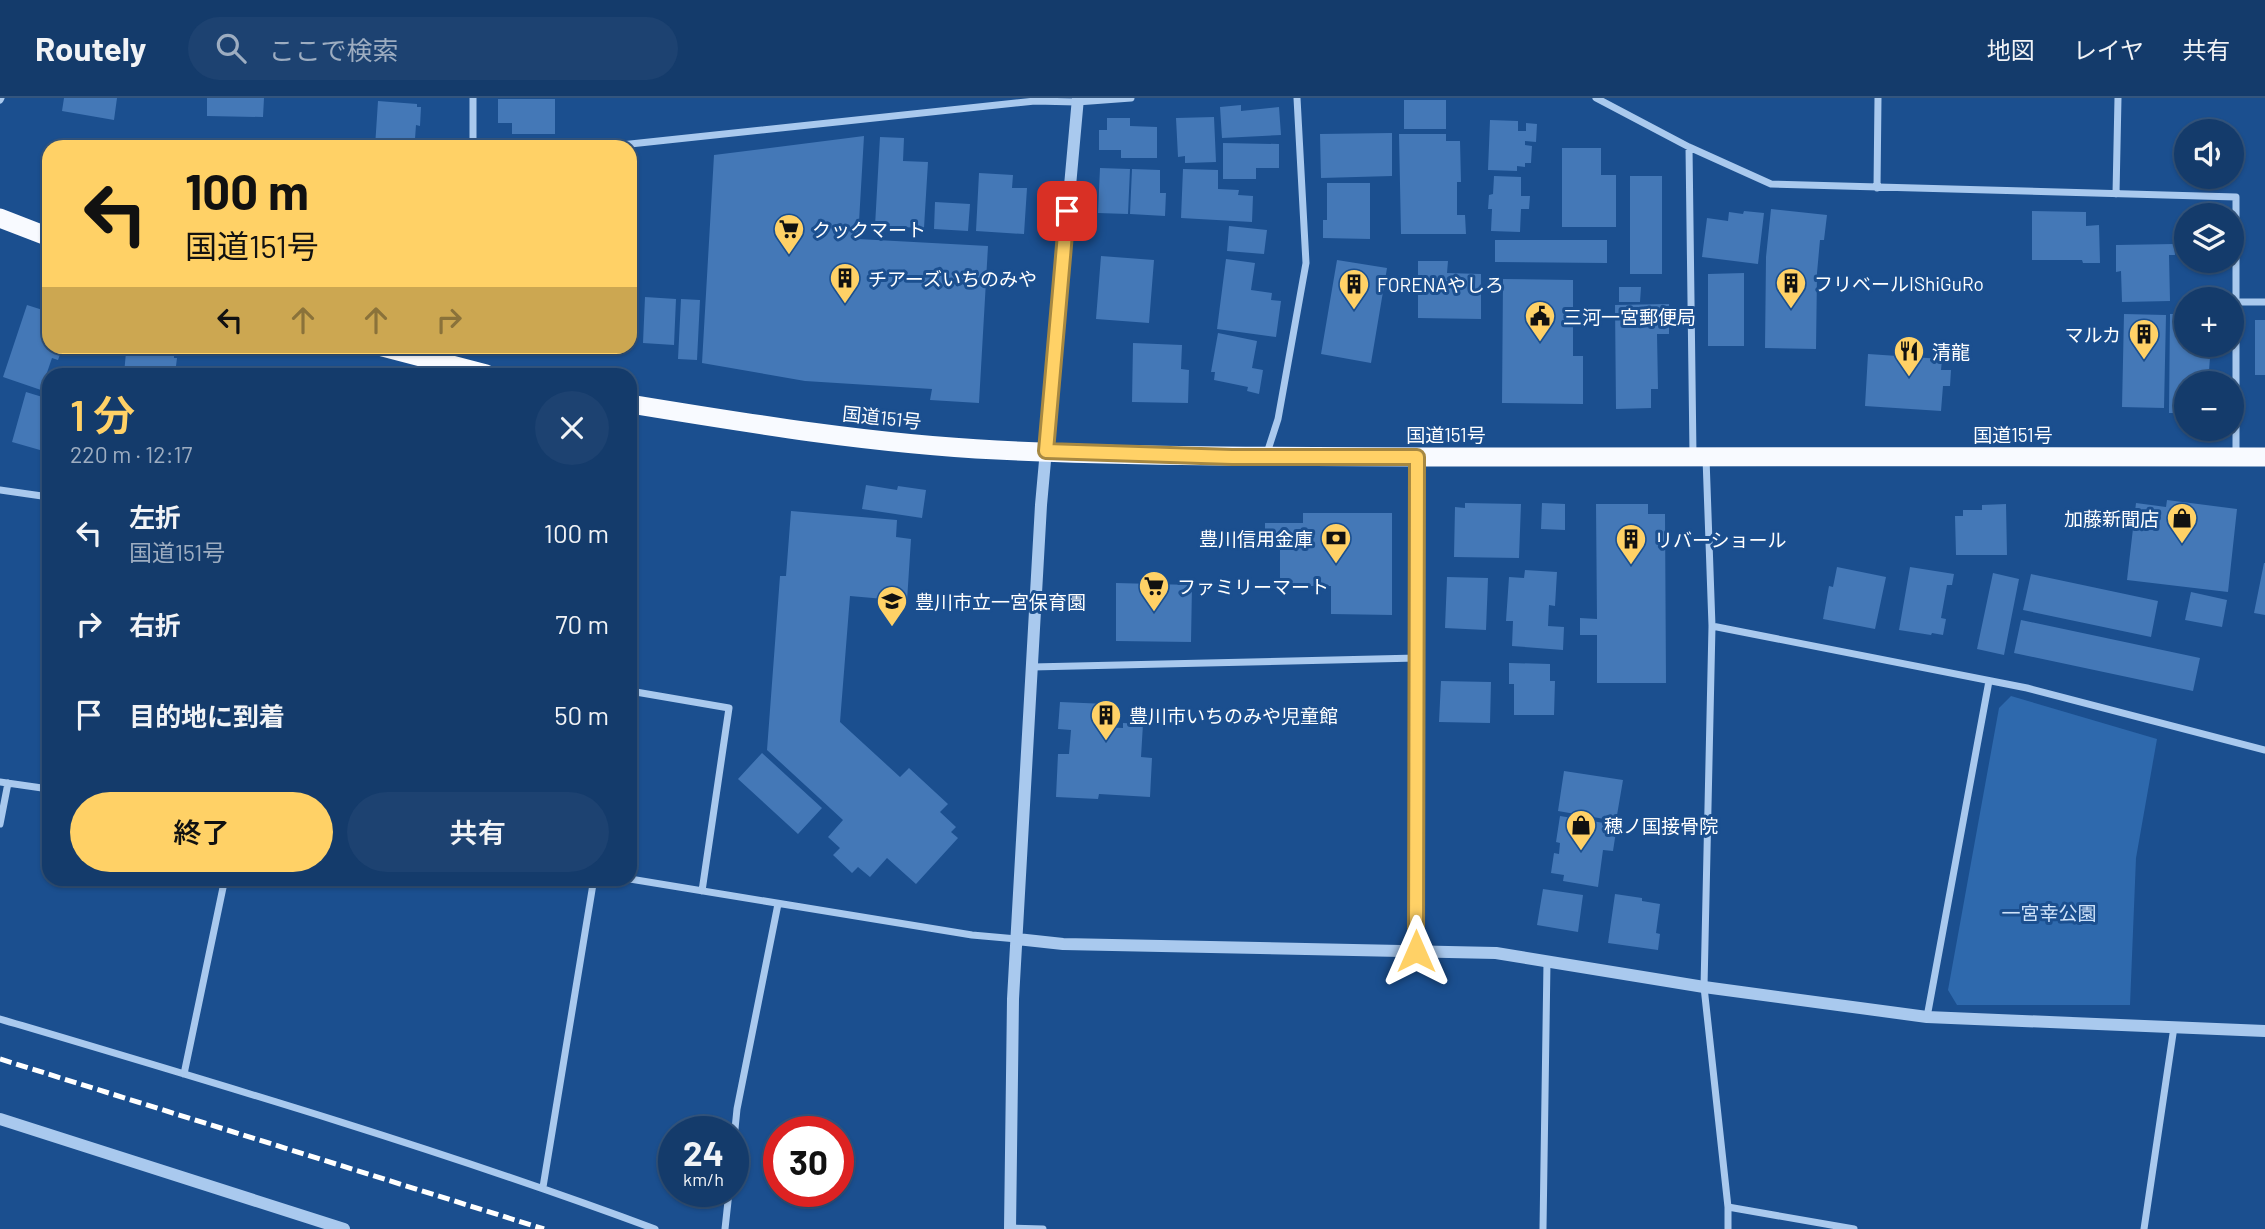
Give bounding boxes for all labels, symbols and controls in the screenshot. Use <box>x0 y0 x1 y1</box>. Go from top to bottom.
search box <box>188 17 678 80</box>
text: Routely <box>35 28 146 68</box>
icon: search <box>212 29 250 67</box>
text: ここで検索 <box>268 34 398 65</box>
text: 地図 <box>1987 35 2035 64</box>
text: レイヤ <box>2073 35 2144 64</box>
text: 共有 <box>2182 35 2230 64</box>
map controls <box>2174 119 2244 441</box>
button: sound <box>2174 119 2244 189</box>
text: 100 m <box>185 161 309 220</box>
icon: left <box>70 168 161 259</box>
pin <box>1037 181 1097 241</box>
icon: arrive <box>1048 192 1086 230</box>
button: layers <box>2174 203 2244 273</box>
supermarket icon: クックマート <box>772 212 806 256</box>
place label: クックマート <box>812 218 926 241</box>
text: 国道151号 <box>185 226 319 264</box>
building icon: チアーズいちのみや <box>828 261 862 305</box>
building icon: フリベールIShiGuRo <box>1774 266 1808 310</box>
place label: チアーズいちのみや <box>868 267 1037 290</box>
building icon: FORENAやしろ <box>1337 267 1371 311</box>
place label: フリベールIShiGuRo <box>1814 272 1984 295</box>
place label: FORENAやしろ <box>1377 273 1504 296</box>
button: + <box>2174 287 2244 357</box>
public building icon: 三河一宮郵便局 <box>1523 299 1557 343</box>
icon: left <box>211 301 249 339</box>
icon: ahead <box>284 301 322 339</box>
icon: ahead <box>357 301 395 339</box>
icon: right <box>430 301 468 339</box>
place label: 三河一宮郵便局 <box>1563 305 1696 328</box>
building icon: マルカ <box>2127 317 2161 361</box>
place label: マルカ <box>2065 323 2121 346</box>
restaurant icon: 清龍 <box>1892 334 1926 378</box>
place label: 清龍 <box>1932 340 1970 363</box>
button: − <box>2174 371 2244 441</box>
text: 1 分 <box>70 389 135 439</box>
button: close <box>535 391 609 465</box>
street label: 国道151号 <box>841 401 923 433</box>
street label: 国道151号 <box>1406 423 1486 446</box>
street label: 国道151号 <box>1973 423 2053 446</box>
text: 220 m · 12:17 <box>70 440 192 468</box>
text: 左折 <box>129 501 181 532</box>
shop icon: 加藤新聞店 <box>2165 501 2199 545</box>
place label: 加藤新聞店 <box>2064 507 2159 530</box>
icon: left <box>70 514 108 552</box>
text: 100 m <box>544 517 609 548</box>
bank icon: 豊川信用金庫 <box>1319 521 1353 565</box>
building icon: リバーショール <box>1614 522 1648 566</box>
place label: 豊川信用金庫 <box>1199 527 1313 550</box>
place label: リバーショール <box>1654 528 1787 551</box>
text: 国道151号 <box>129 538 225 566</box>
supermarket icon: ファミリーマート <box>1137 569 1171 613</box>
place label: ファミリーマート <box>1177 575 1329 598</box>
school or university icon: 豊川市立一宮保育園 <box>875 584 909 628</box>
place label: 豊川市立一宮保育園 <box>915 590 1086 613</box>
icon: right <box>70 605 108 643</box>
text: 70 m <box>555 608 609 639</box>
text: 右折 <box>129 609 181 640</box>
icon: arrive <box>70 696 108 734</box>
building icon: 豊川市いちのみや児童館 <box>1089 698 1123 742</box>
text: 50 m <box>554 699 609 730</box>
text: 目的地に到着 <box>129 700 285 731</box>
place label: 豊川市いちのみや児童館 <box>1129 704 1338 727</box>
button: 終了 <box>70 792 333 872</box>
button: 共有 <box>347 792 609 872</box>
shop icon: 穂ノ国接骨院 <box>1564 808 1598 852</box>
place label: 穂ノ国接骨院 <box>1604 814 1718 837</box>
park label: 一宮幸公園 <box>2001 901 2097 924</box>
position arrow <box>1379 914 1453 988</box>
speed limit sign: 30 <box>763 1116 854 1207</box>
text: 24 <box>683 1131 724 1173</box>
text: km/h <box>683 1168 724 1190</box>

